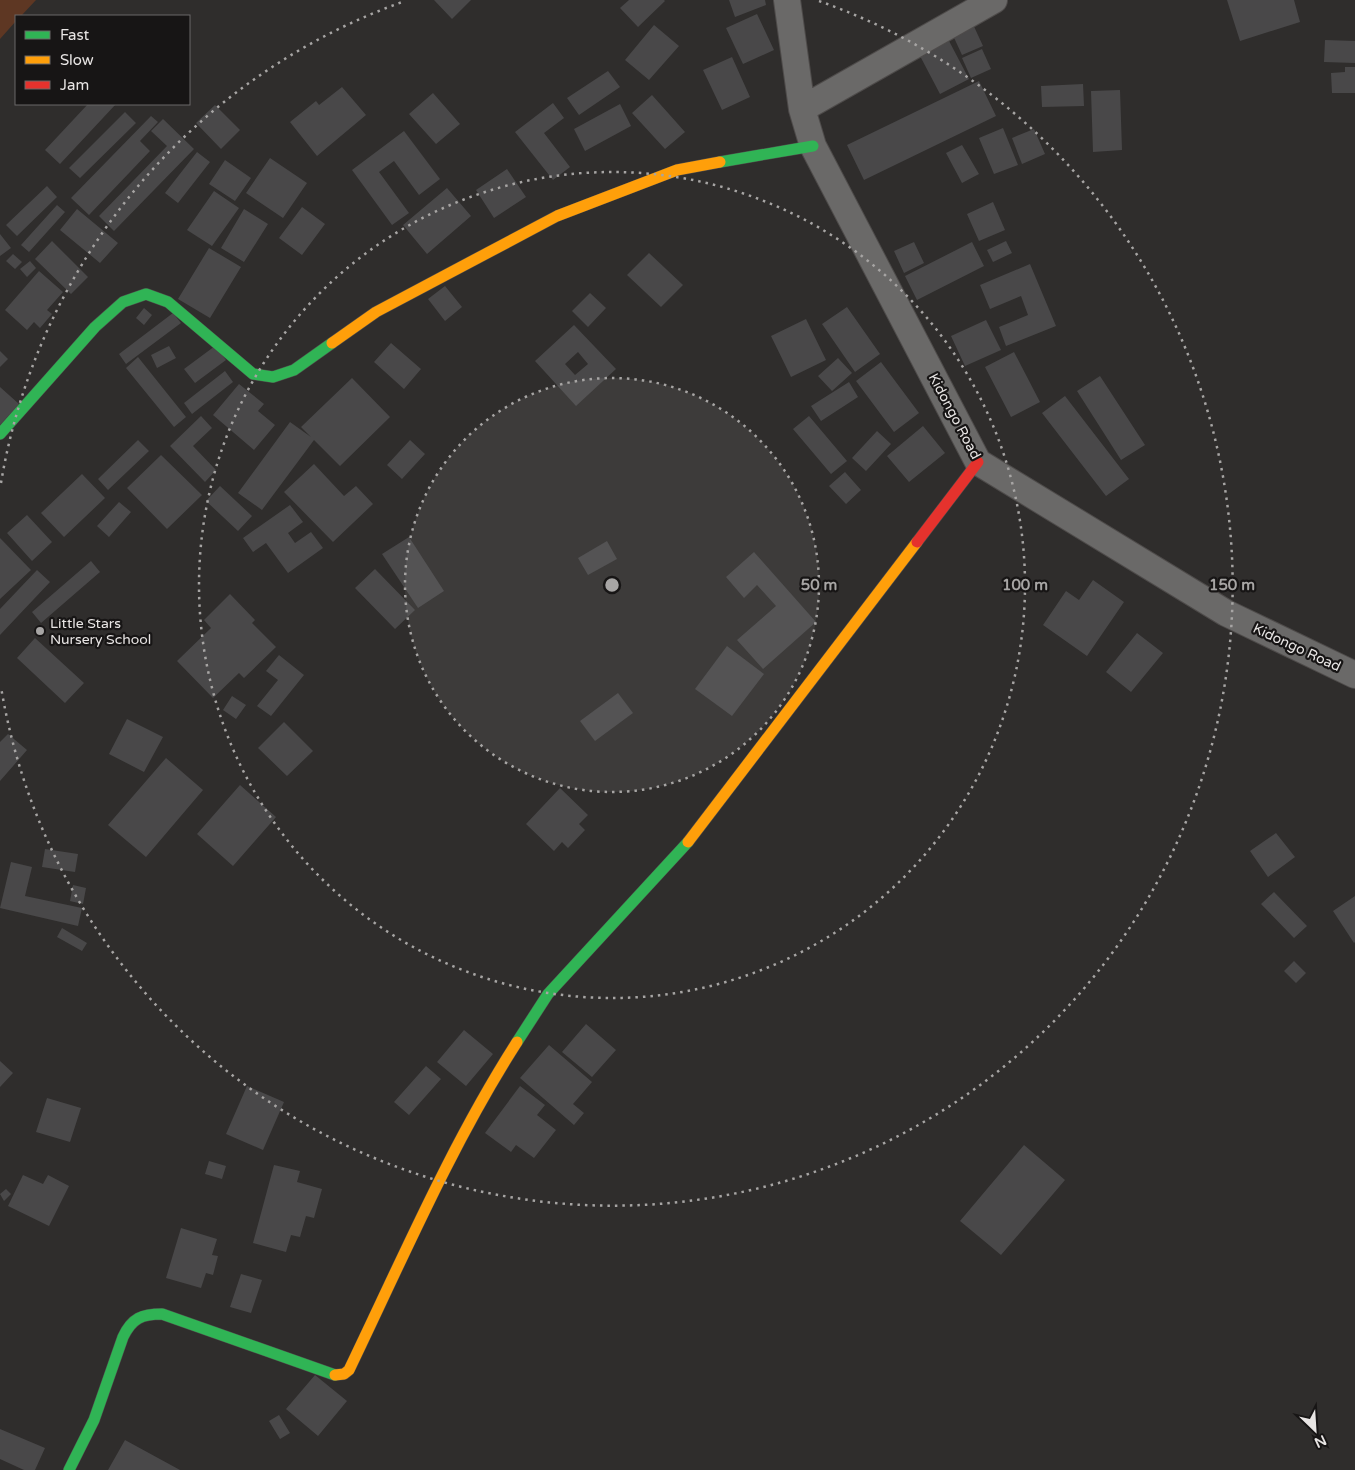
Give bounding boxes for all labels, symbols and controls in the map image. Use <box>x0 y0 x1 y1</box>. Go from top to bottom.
legend <box>15 15 190 105</box>
text: Fast <box>60 26 90 44</box>
text: Slow <box>60 51 94 69</box>
text: Jam <box>60 76 89 94</box>
street label: Kidongo Road <box>925 370 984 462</box>
centre of rings <box>603 576 621 594</box>
text: 50 m <box>801 576 837 594</box>
text: 100 m <box>1002 576 1048 594</box>
text: 150 m <box>1209 576 1255 594</box>
place label: Little Stars Nursery School <box>50 615 151 648</box>
street label: Kidongo Road <box>1250 620 1343 675</box>
marker: Little Stars Nursery School <box>34 625 46 637</box>
north arrow <box>1290 1405 1340 1455</box>
text: N <box>1312 1431 1329 1451</box>

